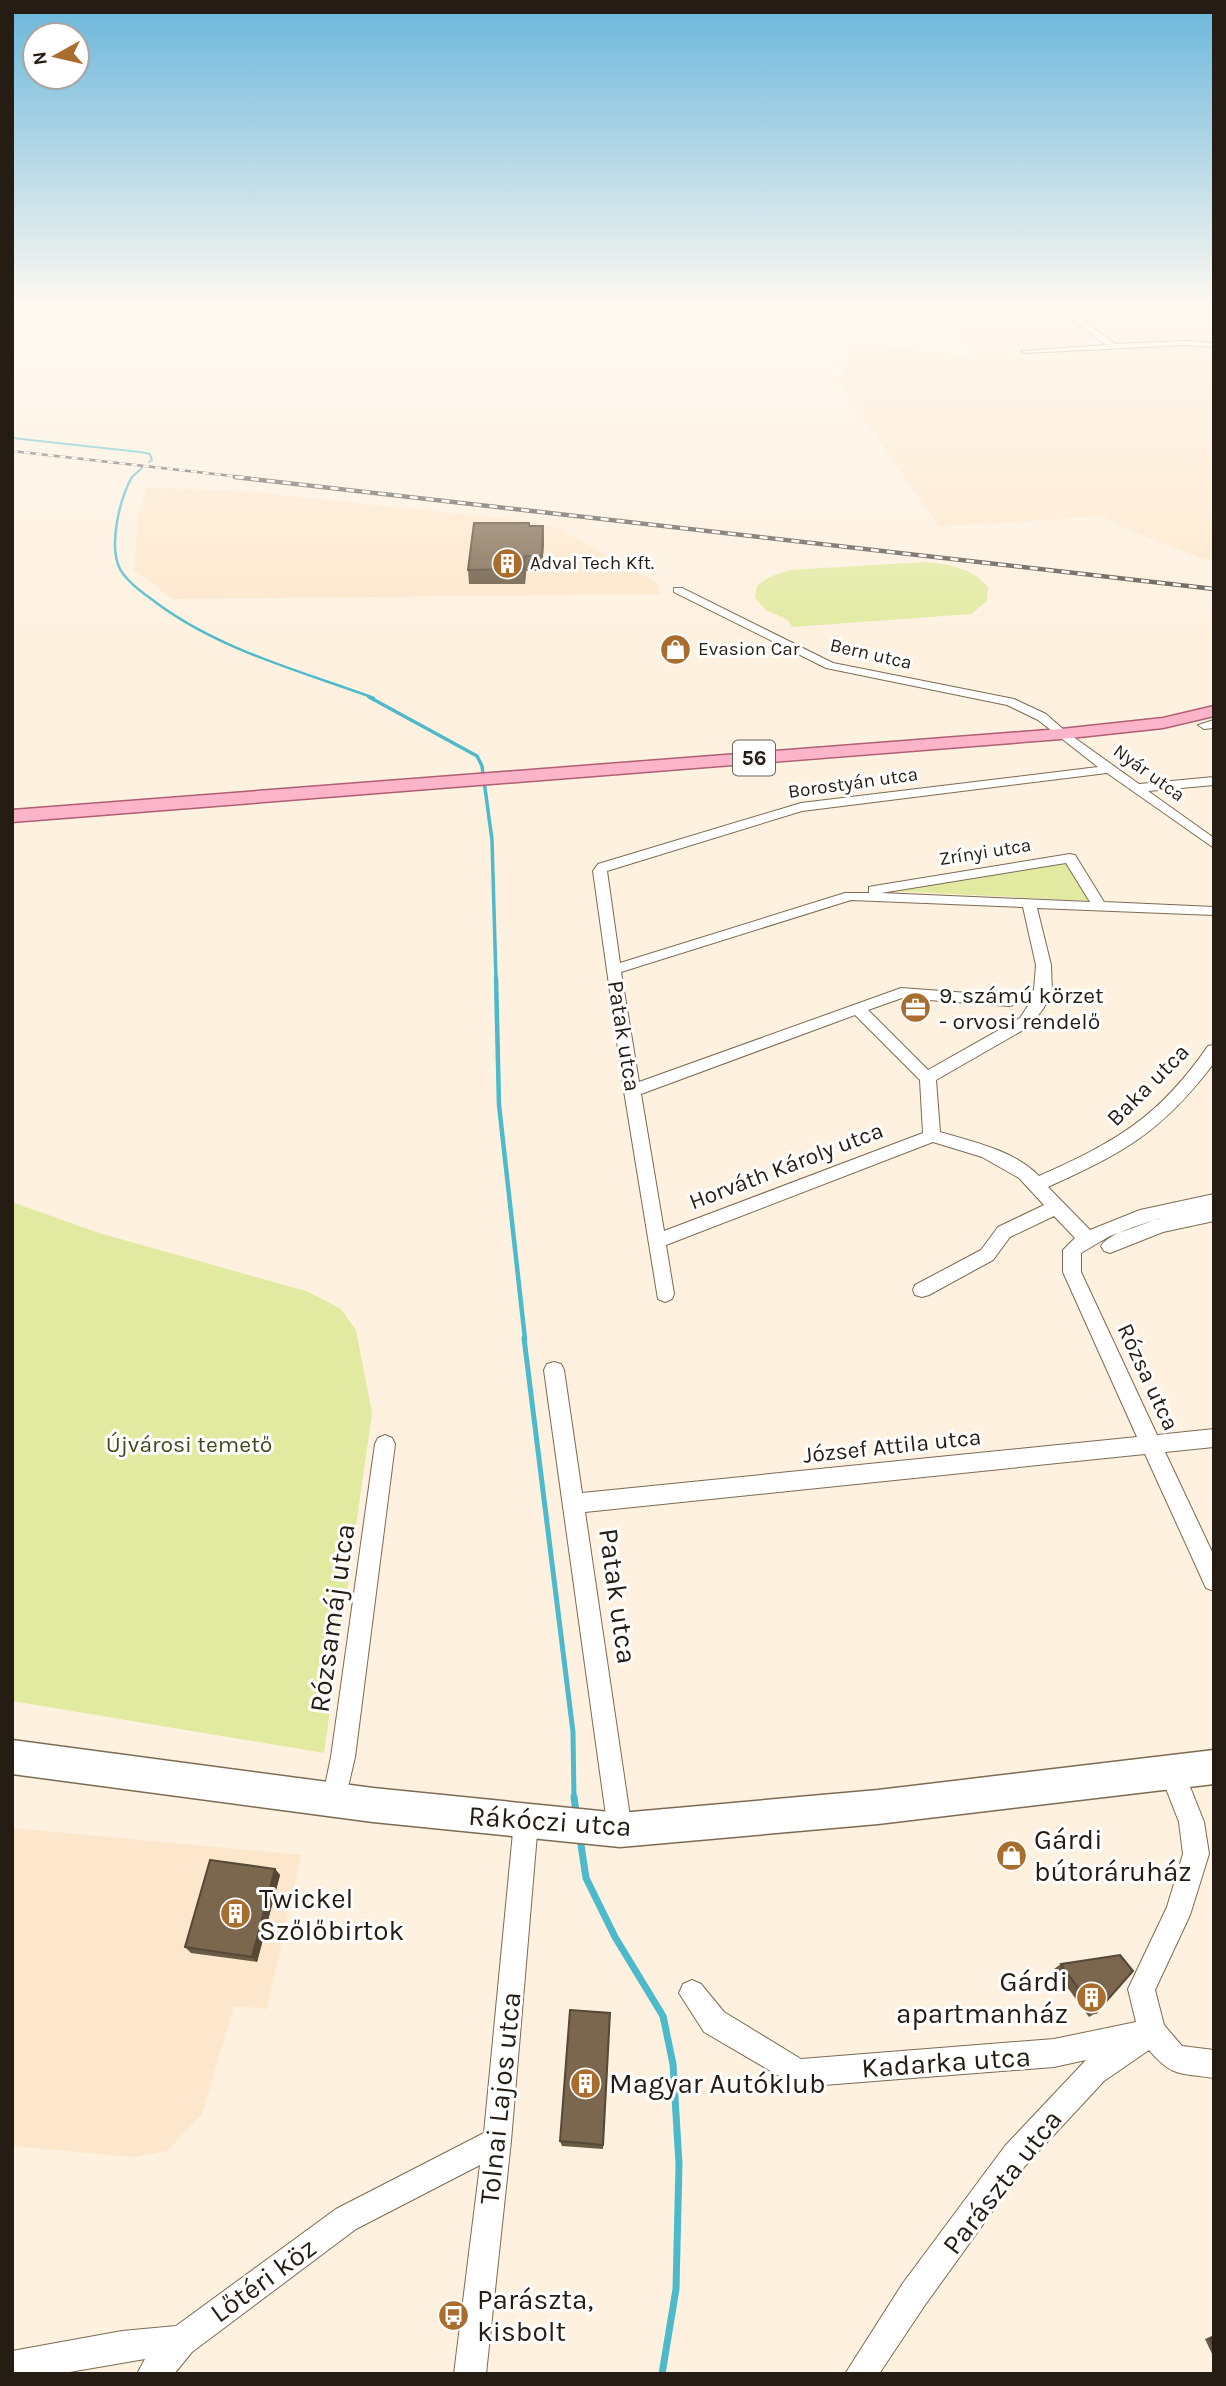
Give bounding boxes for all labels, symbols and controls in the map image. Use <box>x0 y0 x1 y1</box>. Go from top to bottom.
north arrow <box>21 21 91 91</box>
text: N <box>28 50 52 67</box>
building icon: Adval Tech Kft. <box>490 546 524 580</box>
place label: Adval Tech Kft. <box>530 552 654 574</box>
shop icon: Evasion Car <box>658 632 692 666</box>
street label: Bern utca <box>828 634 914 674</box>
place label: Evasion Car <box>698 638 800 660</box>
road number: 56 <box>733 740 775 776</box>
street label: Nyár utca <box>1109 740 1189 806</box>
street label: Borostyán utca <box>787 763 919 803</box>
street label: Zrínyi utca <box>937 834 1033 870</box>
street label: Patak utca <box>602 978 646 1094</box>
place label: 9. számú körzet - orvosi rendelő <box>939 982 1104 1035</box>
office icon: 9. számú körzet - orvosi rendelő <box>899 991 933 1025</box>
street label: Baka utca <box>1101 1038 1195 1132</box>
street label: Horváth Károly utca <box>685 1117 887 1215</box>
street label: Rózsa utca <box>1111 1319 1185 1435</box>
street label: József Attila utca <box>802 1423 982 1469</box>
park label: Újvárosi temető <box>106 1431 272 1458</box>
street label: Rózsamáj utca <box>302 1522 362 1714</box>
street label: Patak utca <box>592 1526 644 1666</box>
street label: Rákóczi utca <box>467 1799 633 1843</box>
place label: Gárdi bútoráruház <box>1034 1823 1192 1888</box>
shop icon: Gárdi bútoráruház <box>994 1838 1028 1872</box>
place label: Twickel Szőlőbirtok <box>259 1882 404 1947</box>
building icon: Twickel Szőlőbirtok <box>219 1897 253 1931</box>
place label: Gárdi apartmanház <box>896 1965 1068 2030</box>
building icon: Gárdi apartmanház <box>1074 1980 1108 2014</box>
street label: Tolnai Lajos utca <box>472 1990 528 2206</box>
street label: Kadarka utca <box>860 2040 1032 2084</box>
building icon: Magyar Autóklub <box>569 2066 603 2100</box>
place label: Magyar Autóklub <box>609 2067 826 2100</box>
street label: Parászta utca <box>935 2103 1069 2261</box>
street label: Lőtéri köz <box>204 2231 322 2329</box>
place label: Parászta, kisbolt <box>477 2283 593 2348</box>
bus stop icon: Parászta, kisbolt <box>437 2298 471 2332</box>

